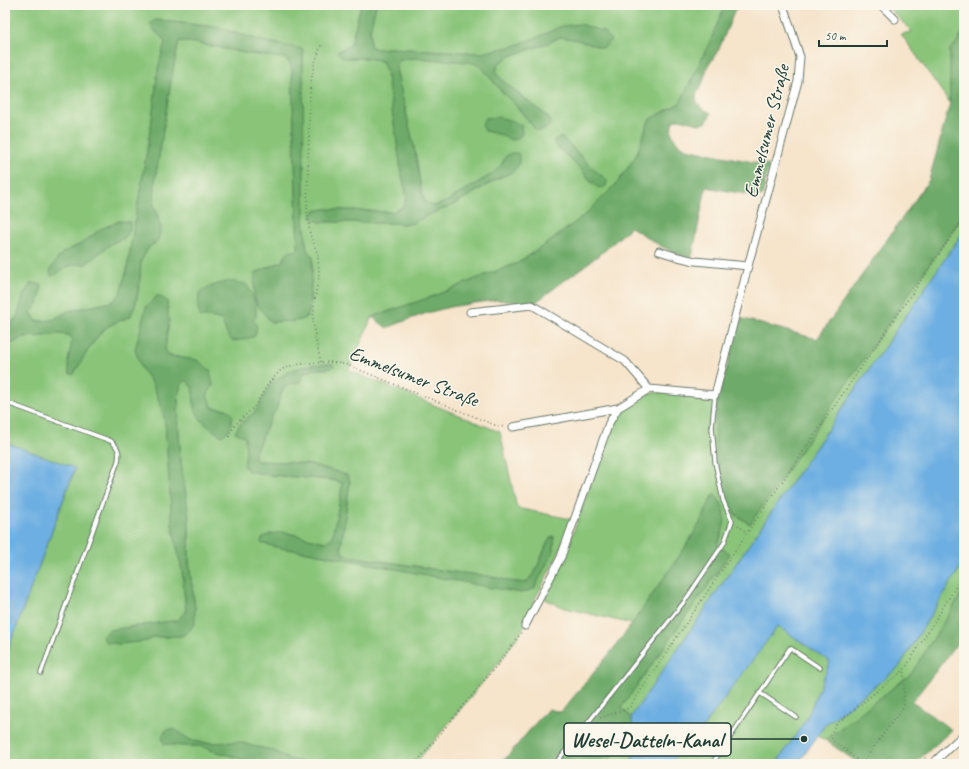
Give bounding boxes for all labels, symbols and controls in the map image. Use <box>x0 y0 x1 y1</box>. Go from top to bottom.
scale bar <box>819 22 887 48</box>
text: 50 m <box>825 28 847 44</box>
street label: Emmelsumer Straße <box>738 61 795 200</box>
street label: Emmelsumer Straße <box>346 340 483 413</box>
callout: Wesel-Datteln-Kanal <box>564 723 731 756</box>
text: Wesel-Datteln-Kanal <box>571 727 727 753</box>

